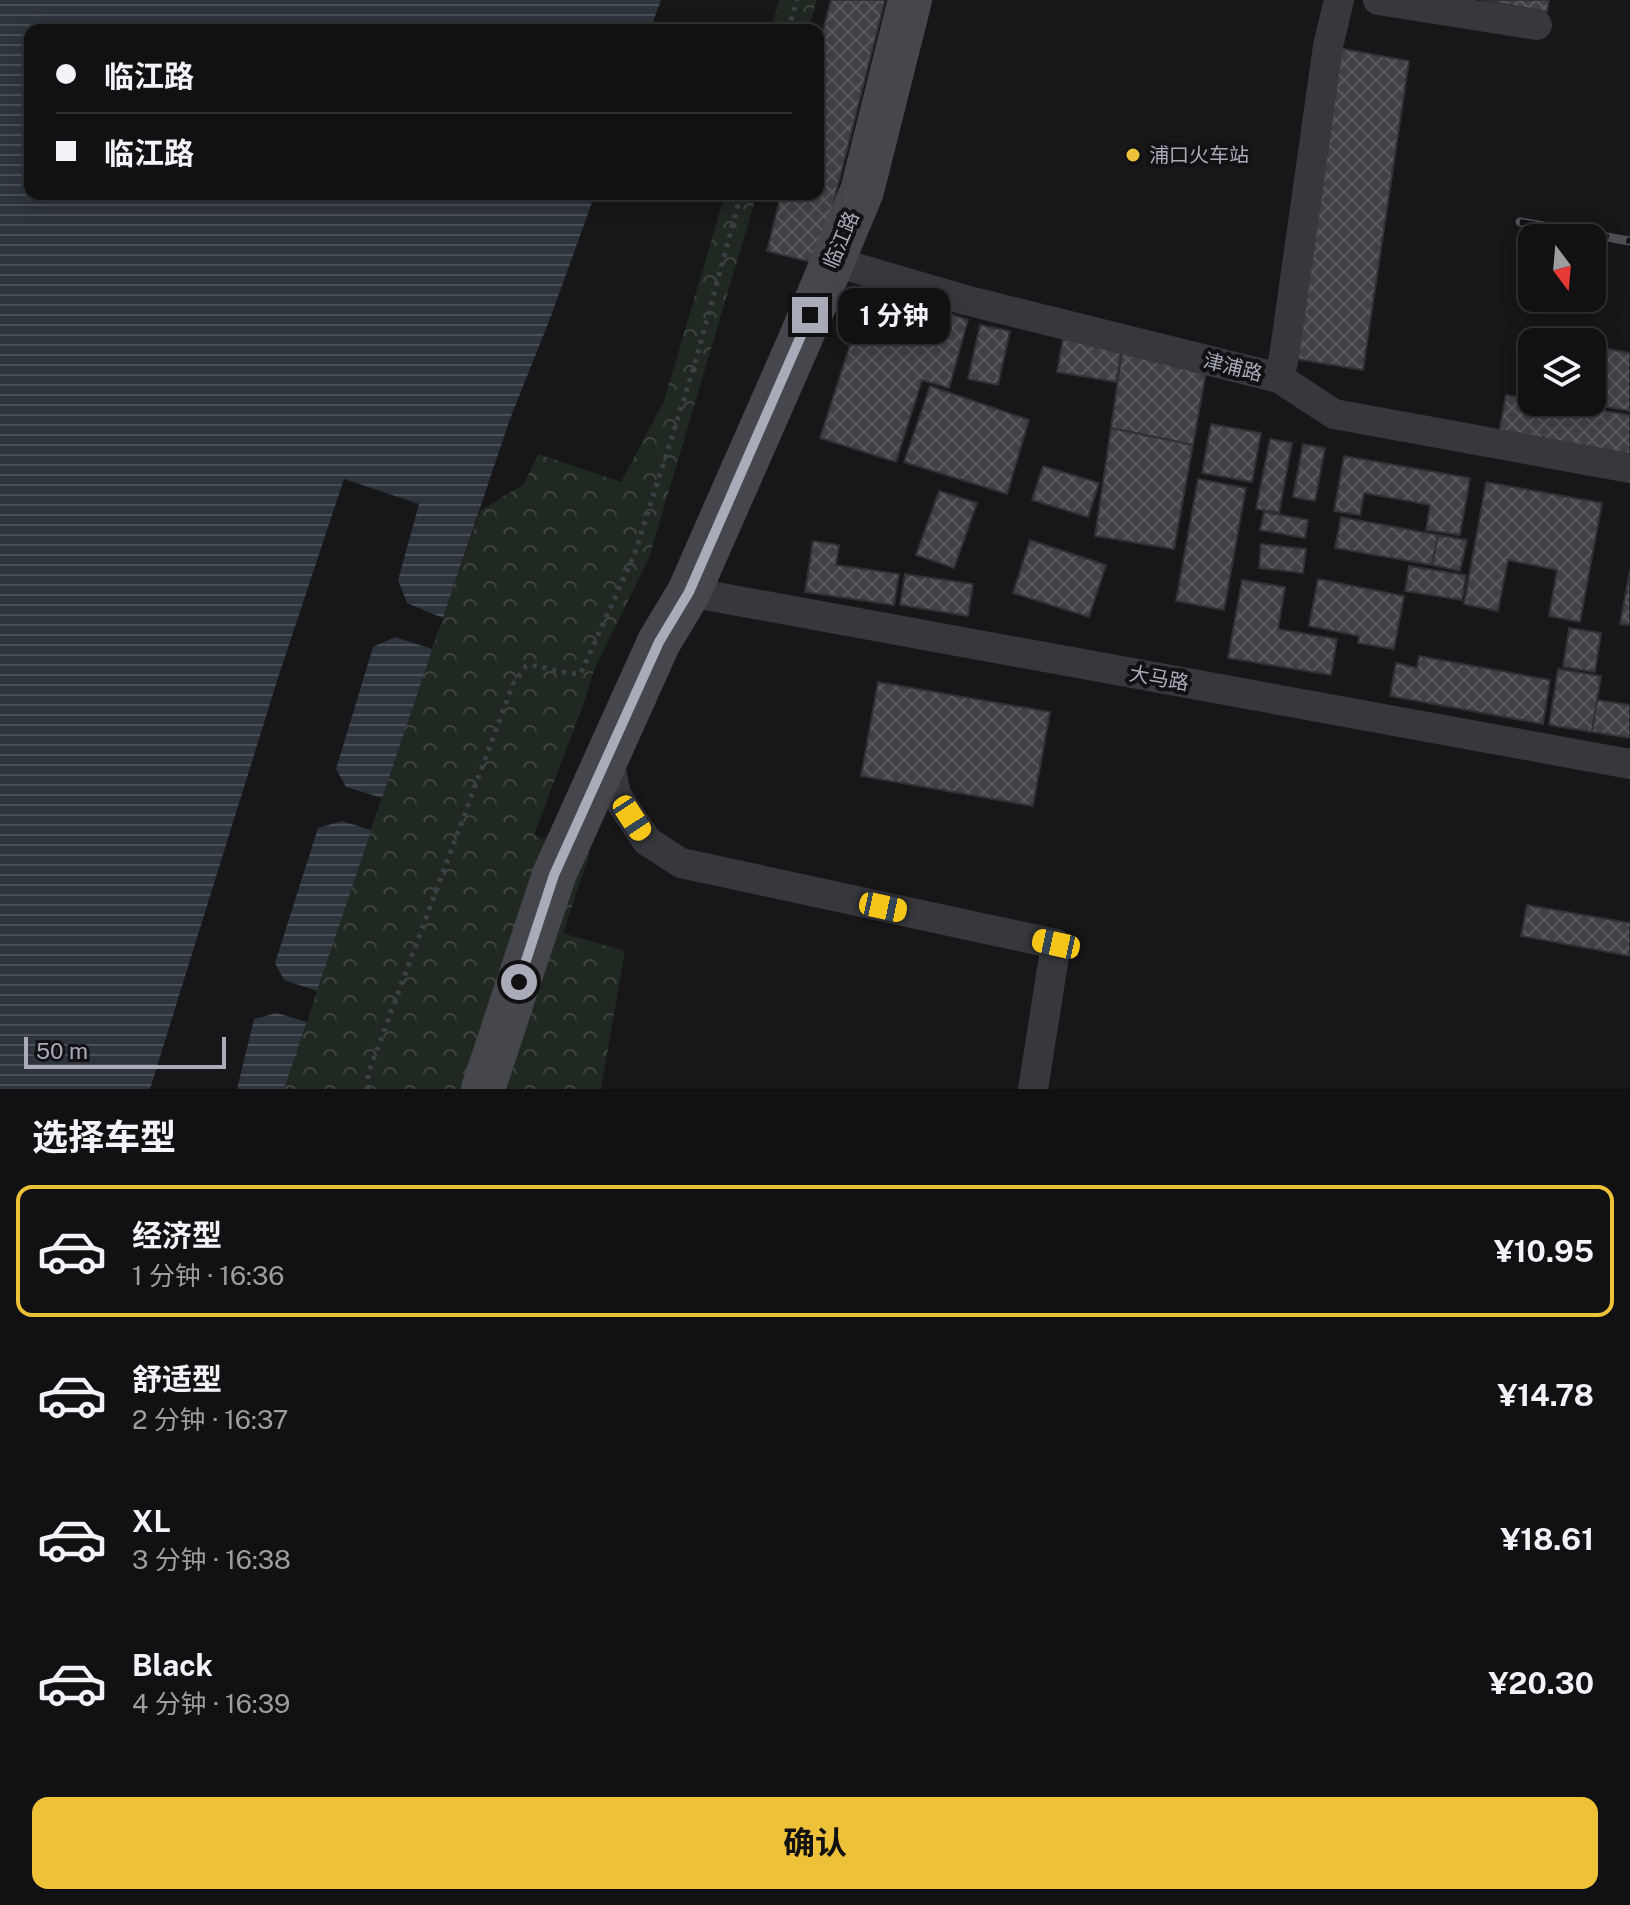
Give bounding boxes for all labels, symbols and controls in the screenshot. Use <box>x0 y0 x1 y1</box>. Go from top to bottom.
text: 临江路 <box>104 58 194 94</box>
text: 临江路 <box>104 135 194 171</box>
place label: 浦口火车站 <box>1149 143 1249 167</box>
marker: 浦口火车站 <box>1124 146 1142 164</box>
street label: 临江路 <box>818 208 864 272</box>
north arrow <box>1518 224 1606 312</box>
map controls <box>1518 224 1606 416</box>
callout: 1 分钟 <box>838 287 950 343</box>
route end <box>792 297 828 333</box>
text: 1 分钟 <box>860 300 929 331</box>
button: layers <box>1518 328 1606 416</box>
street label: 津浦路 <box>1201 348 1265 386</box>
street label: 大马路 <box>1127 661 1191 695</box>
car <box>609 791 655 845</box>
car <box>857 890 909 924</box>
car <box>1030 927 1082 961</box>
route start <box>501 964 537 1000</box>
scale bar <box>24 1033 226 1069</box>
text: 50 m <box>36 1038 88 1064</box>
text: 选择车型 <box>32 1116 176 1158</box>
icon: car <box>36 1215 108 1287</box>
text: 经济型 <box>132 1217 222 1253</box>
text: ¥10.95 <box>1494 1233 1594 1269</box>
text: 1 分钟 · 16:36 <box>132 1260 284 1291</box>
icon: car <box>36 1359 108 1431</box>
text: 舒适型 <box>132 1361 222 1397</box>
text: ¥14.78 <box>1497 1377 1594 1413</box>
text: 2 分钟 · 16:37 <box>132 1404 288 1435</box>
icon: car <box>36 1503 108 1575</box>
text: XL <box>132 1503 171 1539</box>
text: ¥18.61 <box>1501 1521 1594 1557</box>
text: 3 分钟 · 16:38 <box>132 1544 291 1575</box>
icon: car <box>36 1647 108 1719</box>
text: Black <box>132 1647 213 1683</box>
text: ¥20.30 <box>1489 1665 1594 1701</box>
text: 4 分钟 · 16:39 <box>132 1688 290 1719</box>
button: 确认 <box>32 1797 1598 1889</box>

